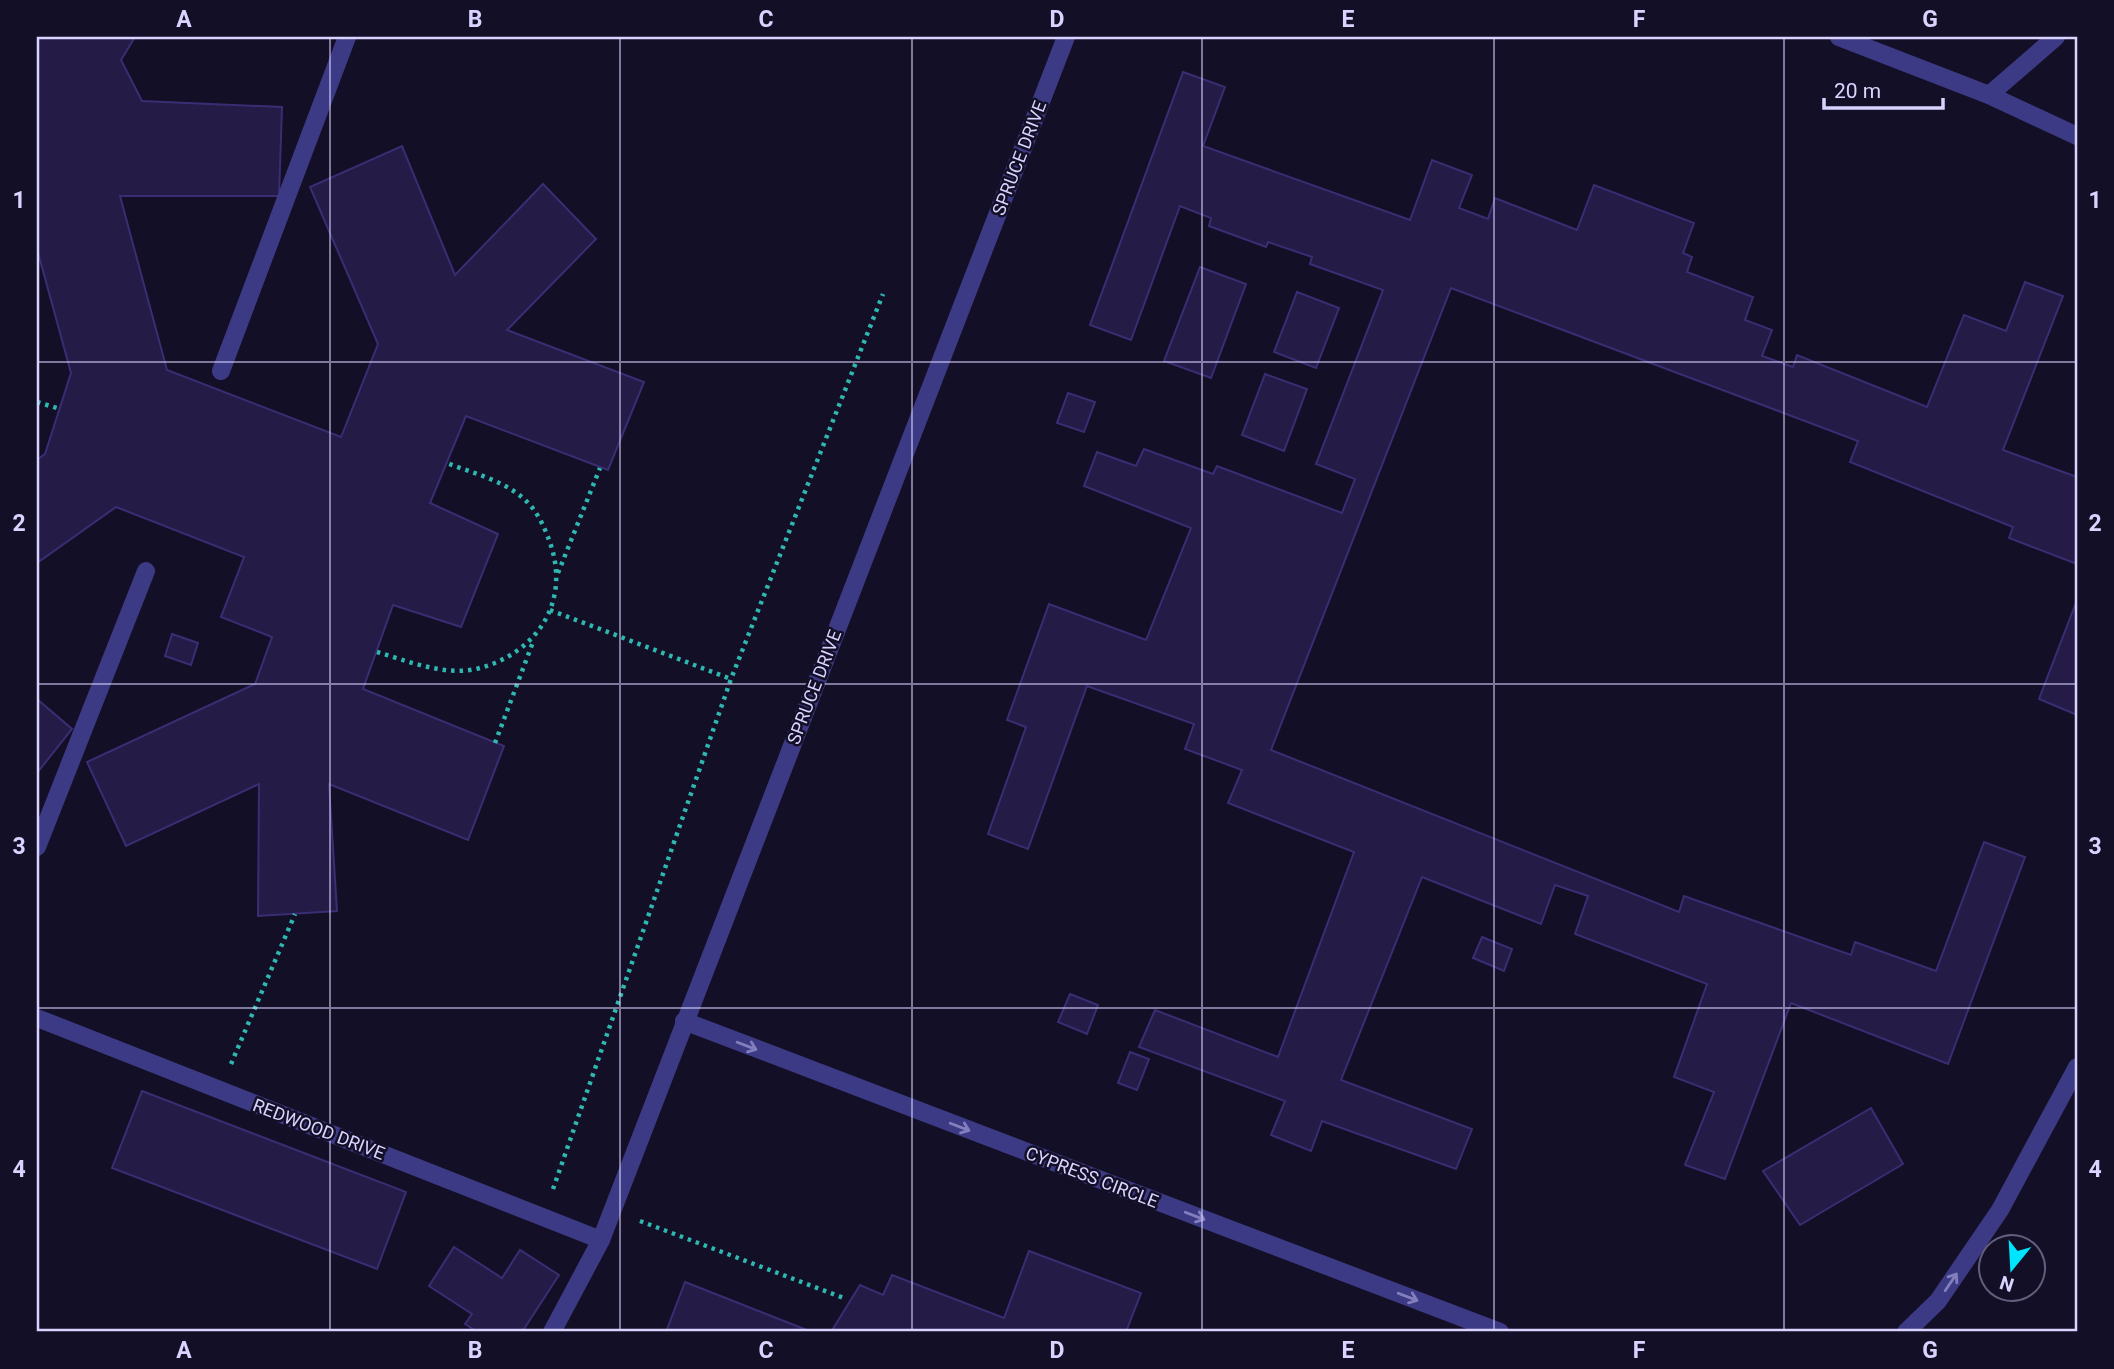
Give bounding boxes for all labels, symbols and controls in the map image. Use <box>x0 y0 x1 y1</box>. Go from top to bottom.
text: A <box>176 6 192 33</box>
text: B <box>468 6 482 33</box>
text: C <box>758 6 774 33</box>
text: D <box>1050 6 1064 33</box>
text: E <box>1342 6 1355 33</box>
text: F <box>1633 6 1646 33</box>
text: G <box>1922 6 1938 33</box>
scale bar <box>1824 66 1942 110</box>
text: 20 m <box>1834 79 1881 103</box>
street label: SPRUCE DRIVE <box>988 98 1050 218</box>
text: 1 <box>12 187 26 214</box>
text: 1 <box>2088 187 2102 214</box>
text: 2 <box>12 510 26 537</box>
text: 2 <box>2088 510 2102 537</box>
street label: SPRUCE DRIVE <box>783 627 845 747</box>
text: 3 <box>12 833 26 860</box>
text: 3 <box>2088 833 2102 860</box>
one-way arrow <box>736 1040 758 1053</box>
street label: REDWOOD DRIVE <box>250 1094 388 1164</box>
one-way arrow <box>949 1121 970 1134</box>
street label: CYPRESS CIRCLE <box>1023 1142 1161 1212</box>
text: 4 <box>12 1156 26 1183</box>
text: 4 <box>2088 1156 2102 1183</box>
one-way arrow <box>1184 1211 1206 1224</box>
north arrow <box>1978 1232 2048 1302</box>
text: N <box>1997 1271 2017 1297</box>
one-way arrow <box>1944 1273 1959 1292</box>
one-way arrow <box>1397 1292 1419 1304</box>
text: A <box>176 1337 192 1364</box>
text: B <box>468 1337 482 1364</box>
text: C <box>758 1337 774 1364</box>
text: D <box>1050 1337 1064 1364</box>
text: E <box>1342 1337 1355 1364</box>
text: F <box>1633 1337 1646 1364</box>
text: G <box>1922 1337 1938 1364</box>

